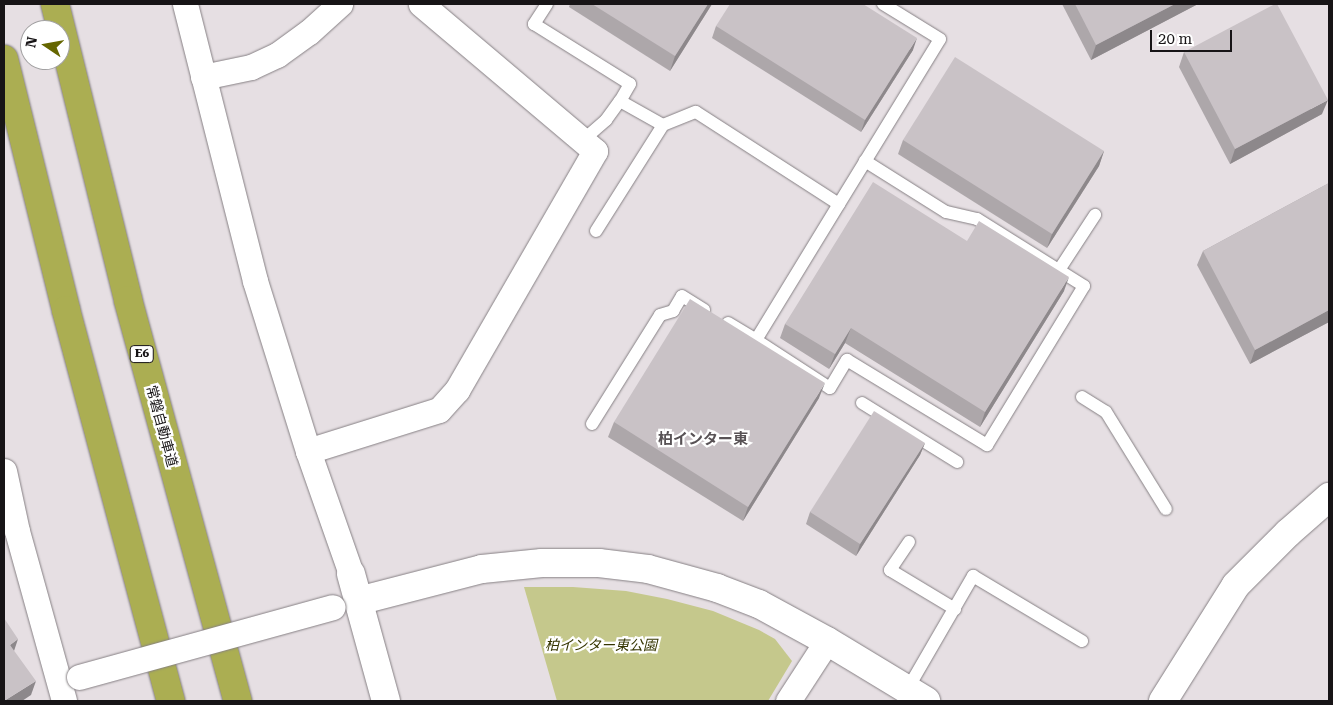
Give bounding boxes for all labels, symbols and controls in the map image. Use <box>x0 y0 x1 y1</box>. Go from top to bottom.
north arrow <box>20 20 70 70</box>
scale bar <box>1153 20 1236 52</box>
text: 20 m <box>1158 30 1192 48</box>
text: N <box>22 35 40 49</box>
road number: E6 <box>130 344 154 364</box>
street label: 常磐自動車道 <box>143 383 181 469</box>
district label: 柏インター東 <box>658 431 748 449</box>
park label: 柏インター東公園 <box>545 637 657 653</box>

